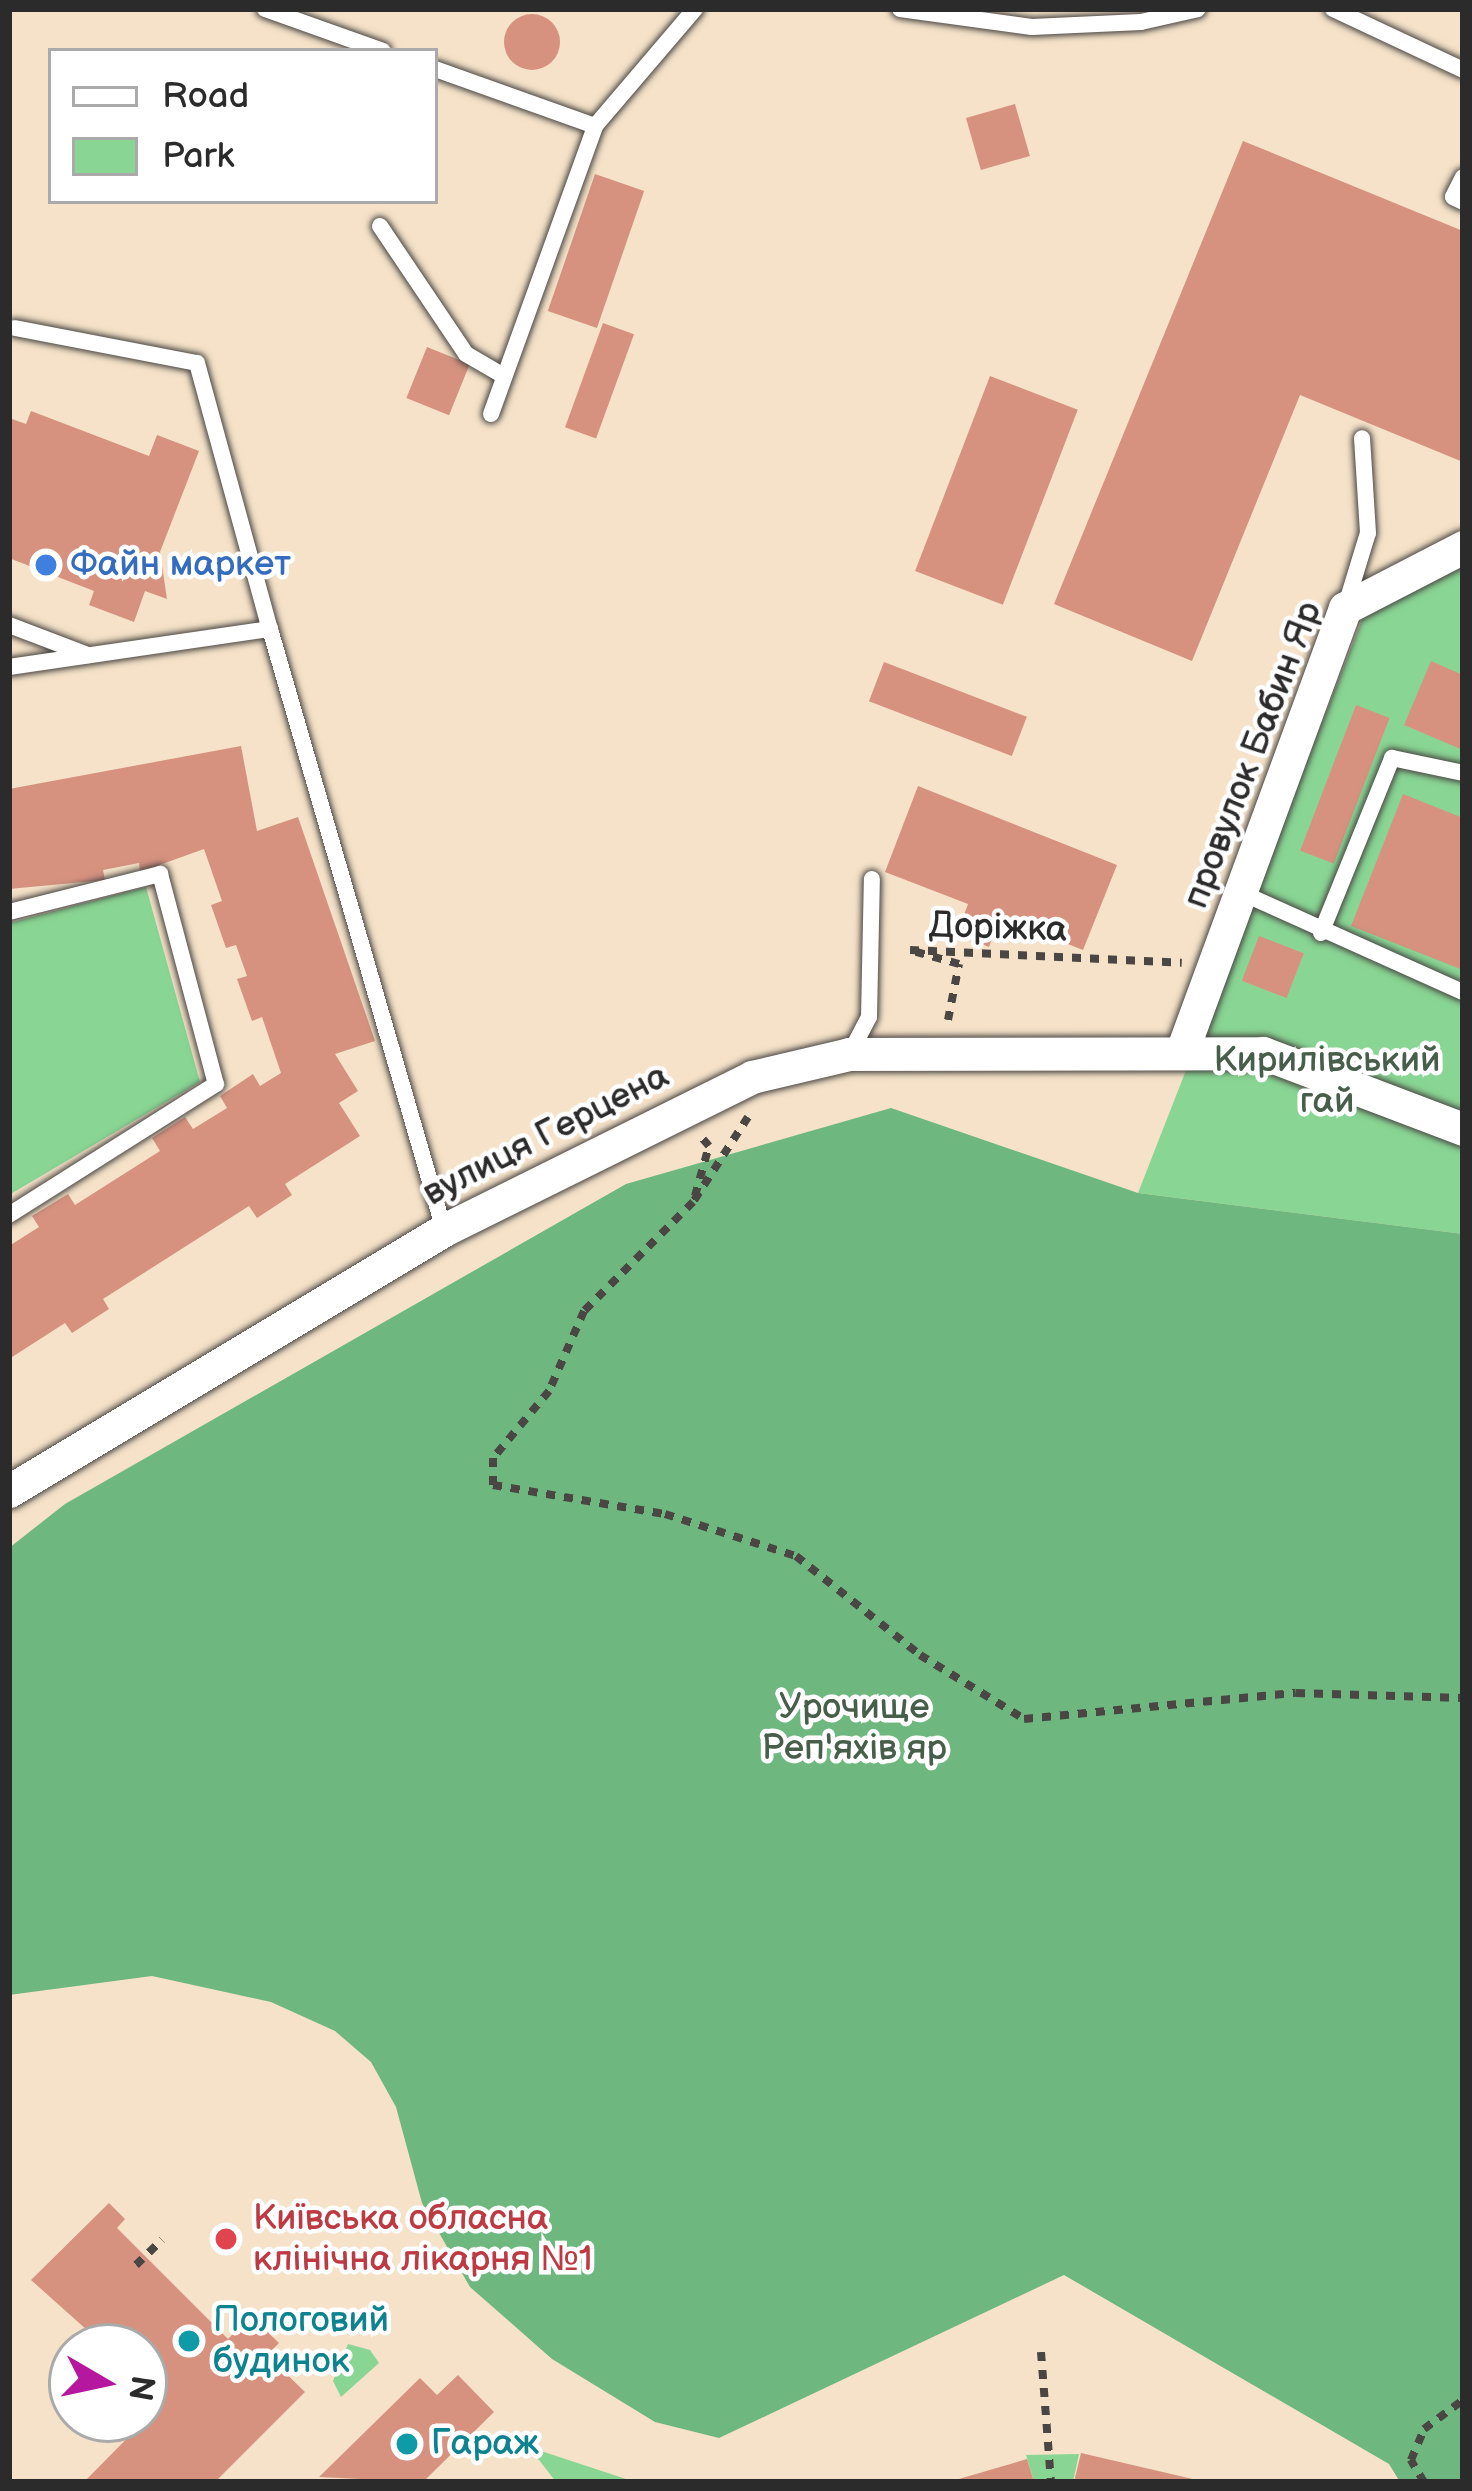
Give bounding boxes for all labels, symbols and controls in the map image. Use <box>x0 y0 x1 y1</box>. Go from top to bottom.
legend <box>48 48 438 204</box>
text: Road <box>162 75 249 118</box>
text: Park <box>162 135 234 178</box>
place label: Файн маркет <box>70 543 291 587</box>
marker: Файн маркет <box>33 552 59 578</box>
street label: провулок Бабин Яр <box>1175 595 1331 915</box>
street label: Доріжка <box>928 904 1068 952</box>
park label: Кирилівський гай <box>1213 1038 1441 1123</box>
street label: вулиця Герцена <box>416 1054 676 1216</box>
park label: Урочище Реп'яхів яр <box>761 1685 947 1770</box>
place label: Київська обласна клінічна лікарня №1 <box>253 2196 593 2281</box>
marker: Київська обласна клінічна лікарня №1 <box>210 2223 242 2255</box>
place label: Пологовий будинок <box>213 2298 389 2383</box>
north arrow <box>48 2323 168 2443</box>
marker: Пологовий будинок <box>176 2328 202 2354</box>
text: N <box>119 2373 162 2404</box>
place label: Гараж <box>431 2422 539 2466</box>
marker: Гараж <box>394 2431 420 2457</box>

